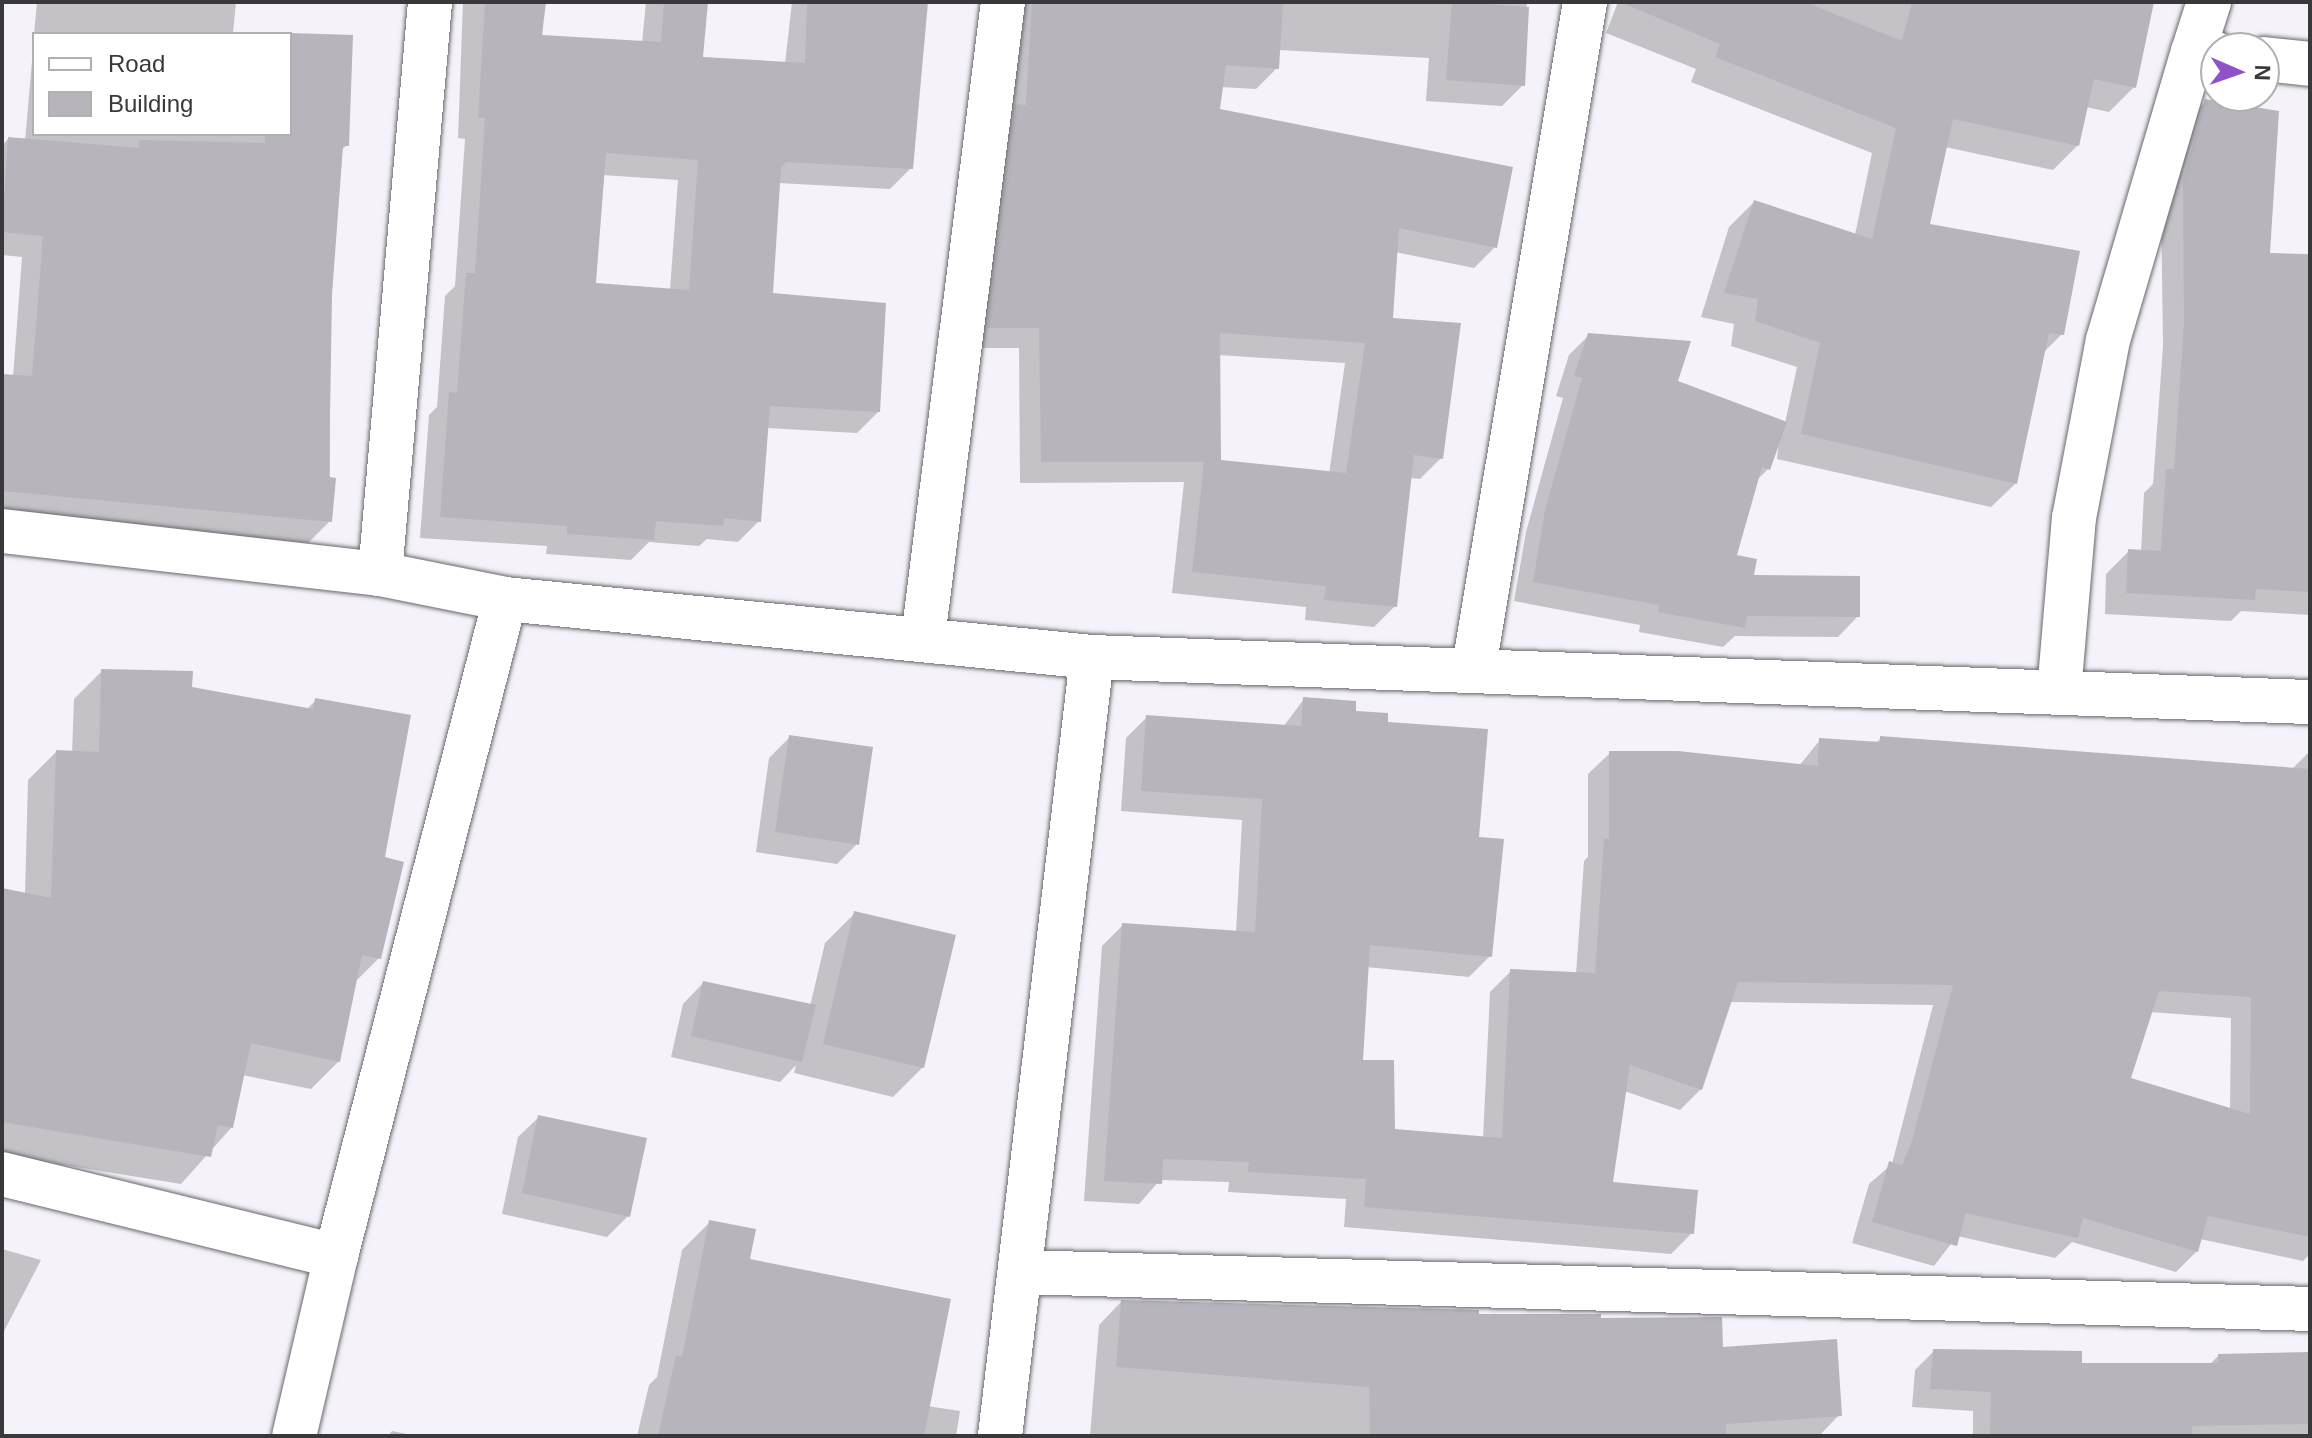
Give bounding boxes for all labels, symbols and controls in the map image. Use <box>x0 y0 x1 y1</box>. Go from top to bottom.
legend <box>32 32 292 136</box>
north arrow <box>2200 32 2280 112</box>
text: Road <box>108 50 165 77</box>
text: N <box>2250 64 2275 81</box>
text: Building <box>108 90 193 117</box>

